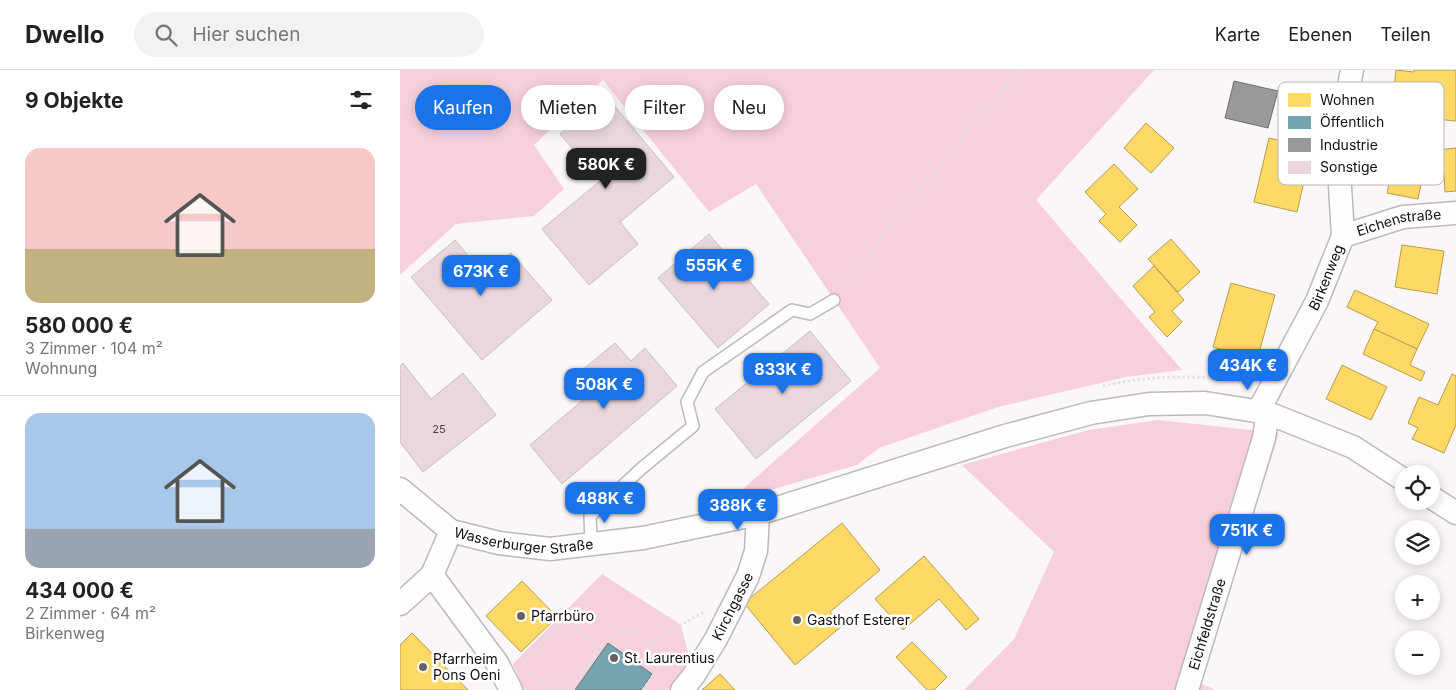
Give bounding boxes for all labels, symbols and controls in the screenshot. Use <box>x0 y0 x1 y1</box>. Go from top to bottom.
search box <box>134 12 484 57</box>
text: Dwello <box>25 20 104 49</box>
icon: search <box>152 21 180 49</box>
text: Hier suchen <box>192 23 300 46</box>
text: Karte <box>1215 24 1260 45</box>
text: Ebenen <box>1288 24 1352 45</box>
text: Teilen <box>1380 24 1431 45</box>
legend <box>1278 82 1444 185</box>
chip: Kaufen <box>415 85 511 130</box>
chip: Mieten <box>521 85 615 130</box>
chip: Filter <box>625 85 704 130</box>
chip: Neu <box>714 85 784 130</box>
icon: filters <box>347 86 375 114</box>
text: 9 Objekte <box>25 88 123 113</box>
text: Wohnen <box>1320 91 1374 108</box>
text: Öffentlich <box>1320 113 1384 130</box>
text: Industrie <box>1320 136 1378 153</box>
pin: 580K € <box>565 148 647 190</box>
text: 580K € <box>577 154 635 174</box>
text: Sonstige <box>1320 158 1378 175</box>
icon: home <box>155 180 245 270</box>
street label: Eichenstraße <box>1354 205 1442 239</box>
street label: Birkenweg <box>1305 242 1347 313</box>
pin: 555K € <box>673 248 755 291</box>
pin: 673K € <box>440 254 522 297</box>
text: 555K € <box>686 255 742 275</box>
text: 673K € <box>453 261 509 281</box>
text: 580 000 € <box>25 313 133 338</box>
text: 3 Zimmer · 104 m² <box>25 338 163 358</box>
pin: 434K € <box>1207 348 1289 391</box>
pin: 833K € <box>742 352 824 395</box>
text: 434K € <box>1219 355 1277 375</box>
text: Wohnung <box>25 358 97 378</box>
text: 833K € <box>754 359 812 379</box>
pin: 508K € <box>563 368 645 410</box>
text: 508K € <box>575 374 633 394</box>
house number: 25 <box>432 422 446 436</box>
icon: home <box>155 446 245 536</box>
map controls <box>1395 465 1440 675</box>
button: locate <box>1395 465 1440 510</box>
pin: 488K € <box>564 482 646 524</box>
text: 488K € <box>576 488 634 508</box>
pin: 388K € <box>697 488 779 531</box>
text: 388K € <box>709 495 767 515</box>
pin: 751K € <box>1206 514 1288 556</box>
text: 751K € <box>1221 520 1273 540</box>
button: layers <box>1395 520 1440 565</box>
street label: Wasserburger Straße <box>452 523 594 557</box>
street label: Kirchgasse <box>708 569 756 643</box>
button: + <box>1395 575 1440 620</box>
street label: Eichfeldstraße <box>1185 576 1229 672</box>
text: 434 000 € <box>25 578 134 603</box>
text: 2 Zimmer · 64 m² <box>25 603 156 623</box>
place label: Pfarrbüro <box>531 607 594 624</box>
marker: Pfarrbüro <box>515 610 527 622</box>
place label: Gasthof Esterer <box>807 611 910 628</box>
marker: Gasthof Esterer <box>791 614 803 626</box>
text: Birkenweg <box>25 623 105 643</box>
button: − <box>1395 630 1440 675</box>
place label: St. Laurentius <box>624 649 715 666</box>
place label: Pfarrheim Pons Oeni <box>433 650 500 683</box>
marker: St. Laurentius <box>608 652 620 664</box>
marker: Pfarrheim Pons Oeni <box>417 661 429 673</box>

